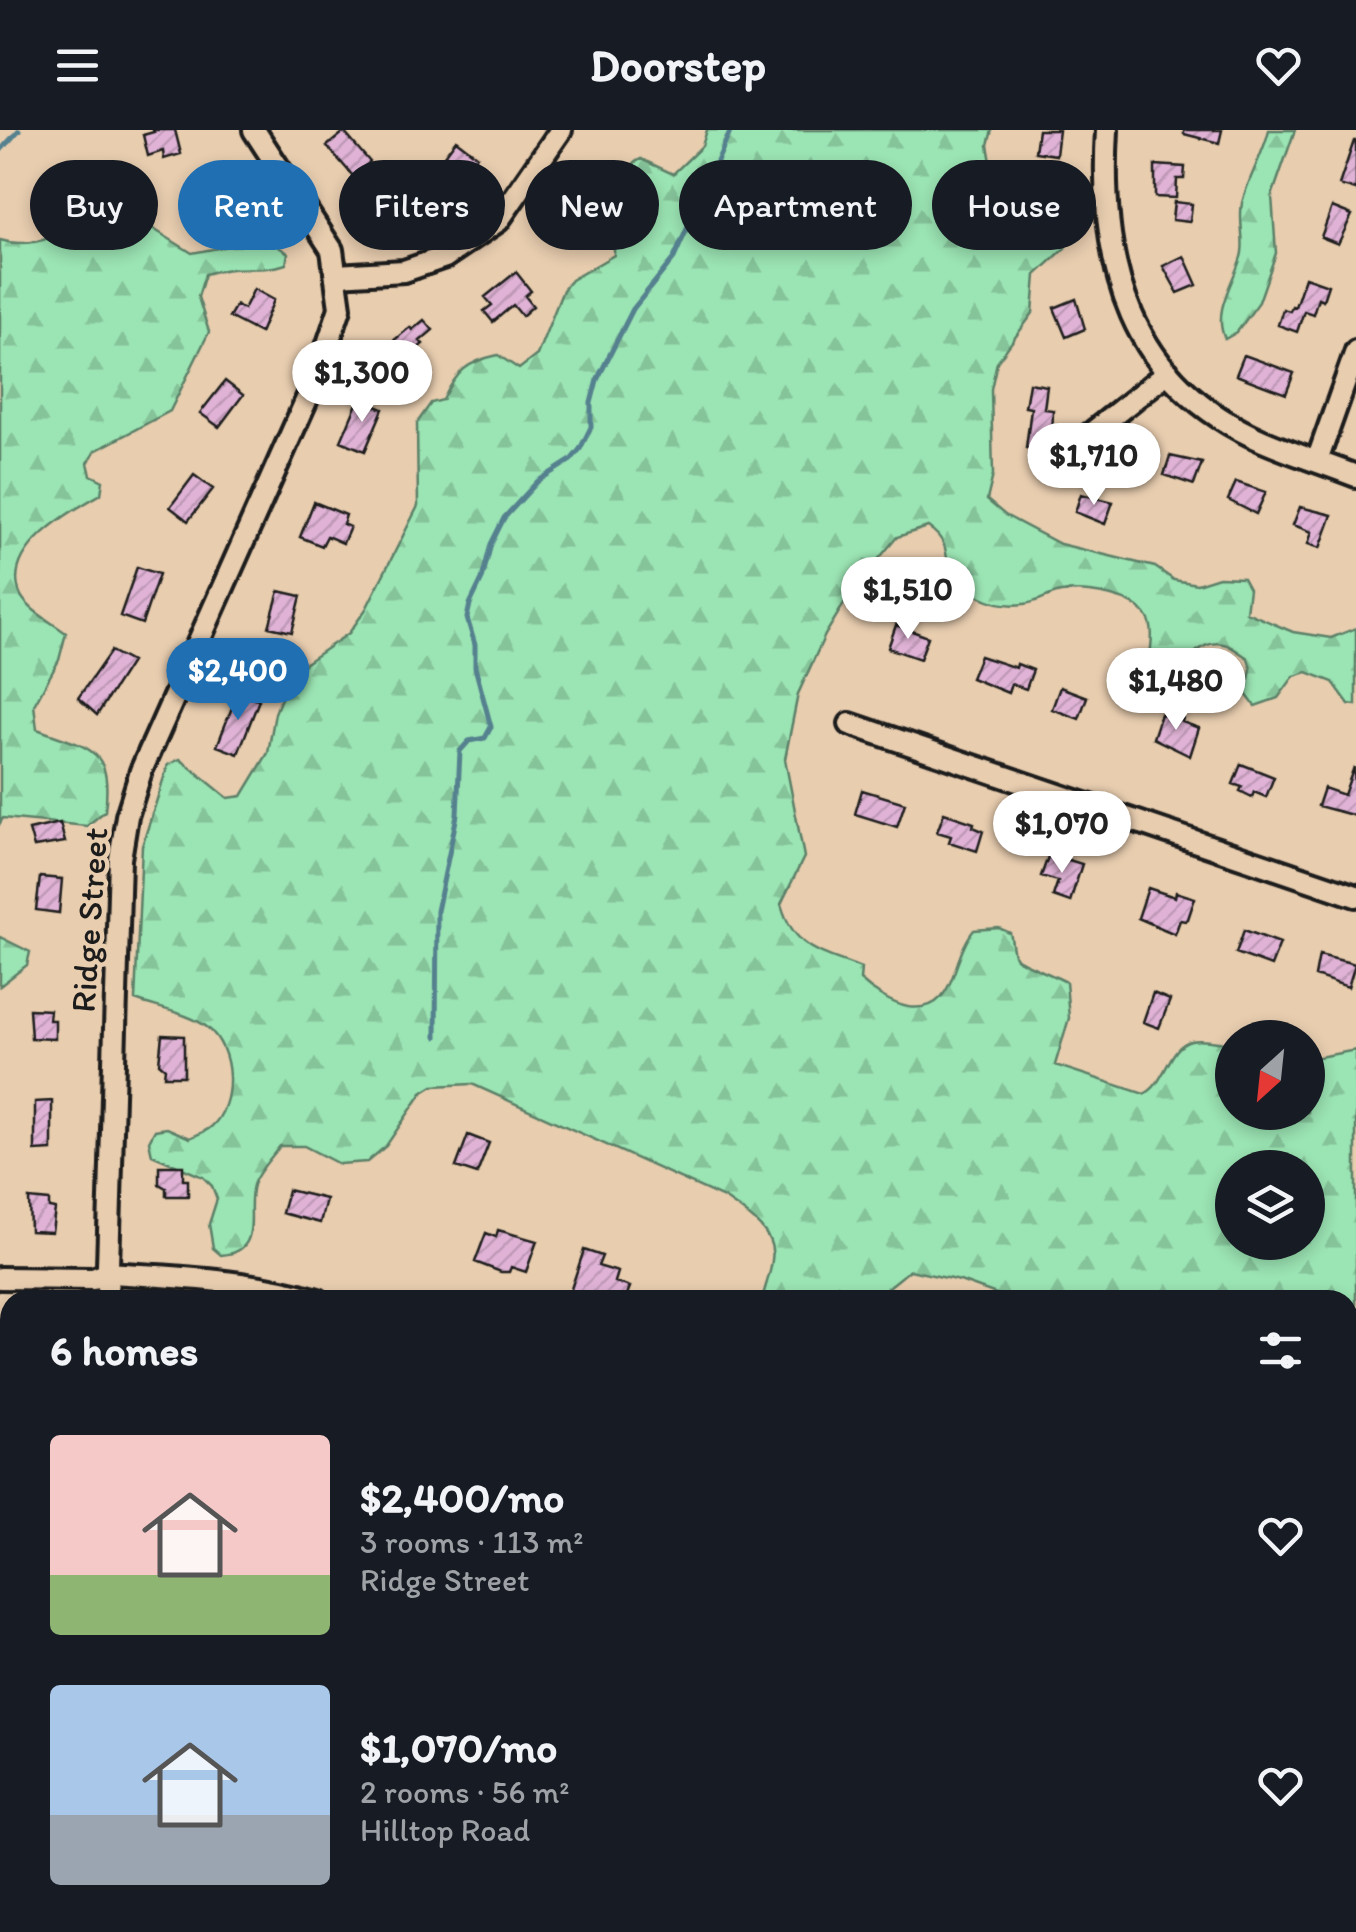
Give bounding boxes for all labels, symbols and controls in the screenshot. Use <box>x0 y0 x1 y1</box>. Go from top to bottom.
icon: menu <box>50 38 105 93</box>
text: Doorstep <box>590 38 766 92</box>
icon: heart <box>1251 38 1306 93</box>
chip: Buy <box>30 160 158 250</box>
chip: Rent <box>178 160 319 250</box>
chip: Filters <box>339 160 505 250</box>
chip: New <box>525 160 659 250</box>
chip: Apartment <box>679 160 912 250</box>
chip: House <box>932 160 1096 250</box>
pin: $1,300 <box>281 340 443 425</box>
text: $1,300 <box>314 353 410 391</box>
pin: $1,710 <box>1013 423 1175 508</box>
text: $1,710 <box>1049 436 1139 474</box>
pin: $1,510 <box>827 557 989 642</box>
text: $1,510 <box>863 570 953 608</box>
pin: $2,400 <box>157 638 319 723</box>
pin: $1,480 <box>1095 648 1257 733</box>
text: $2,400 <box>188 651 288 689</box>
text: $1,480 <box>1128 661 1224 699</box>
pin: $1,070 <box>981 791 1143 876</box>
text: $1,070 <box>1015 804 1109 842</box>
street label: Ridge Street <box>62 826 116 1014</box>
north arrow <box>1215 1020 1325 1130</box>
map controls <box>1215 1020 1325 1260</box>
button: layers <box>1215 1150 1325 1260</box>
icon: filters <box>1253 1323 1308 1378</box>
text: 6 homes <box>50 1325 198 1376</box>
text: $2,400/mo <box>360 1472 565 1523</box>
icon: home <box>130 1475 250 1595</box>
icon: heart <box>1253 1508 1308 1563</box>
text: 3 rooms · 113 m² <box>360 1523 583 1561</box>
text: Ridge Street <box>360 1561 529 1599</box>
text: $1,070/mo <box>360 1722 558 1773</box>
icon: home <box>130 1725 250 1845</box>
icon: heart <box>1253 1758 1308 1813</box>
text: 2 rooms · 56 m² <box>360 1773 569 1811</box>
text: Hilltop Road <box>360 1811 530 1849</box>

